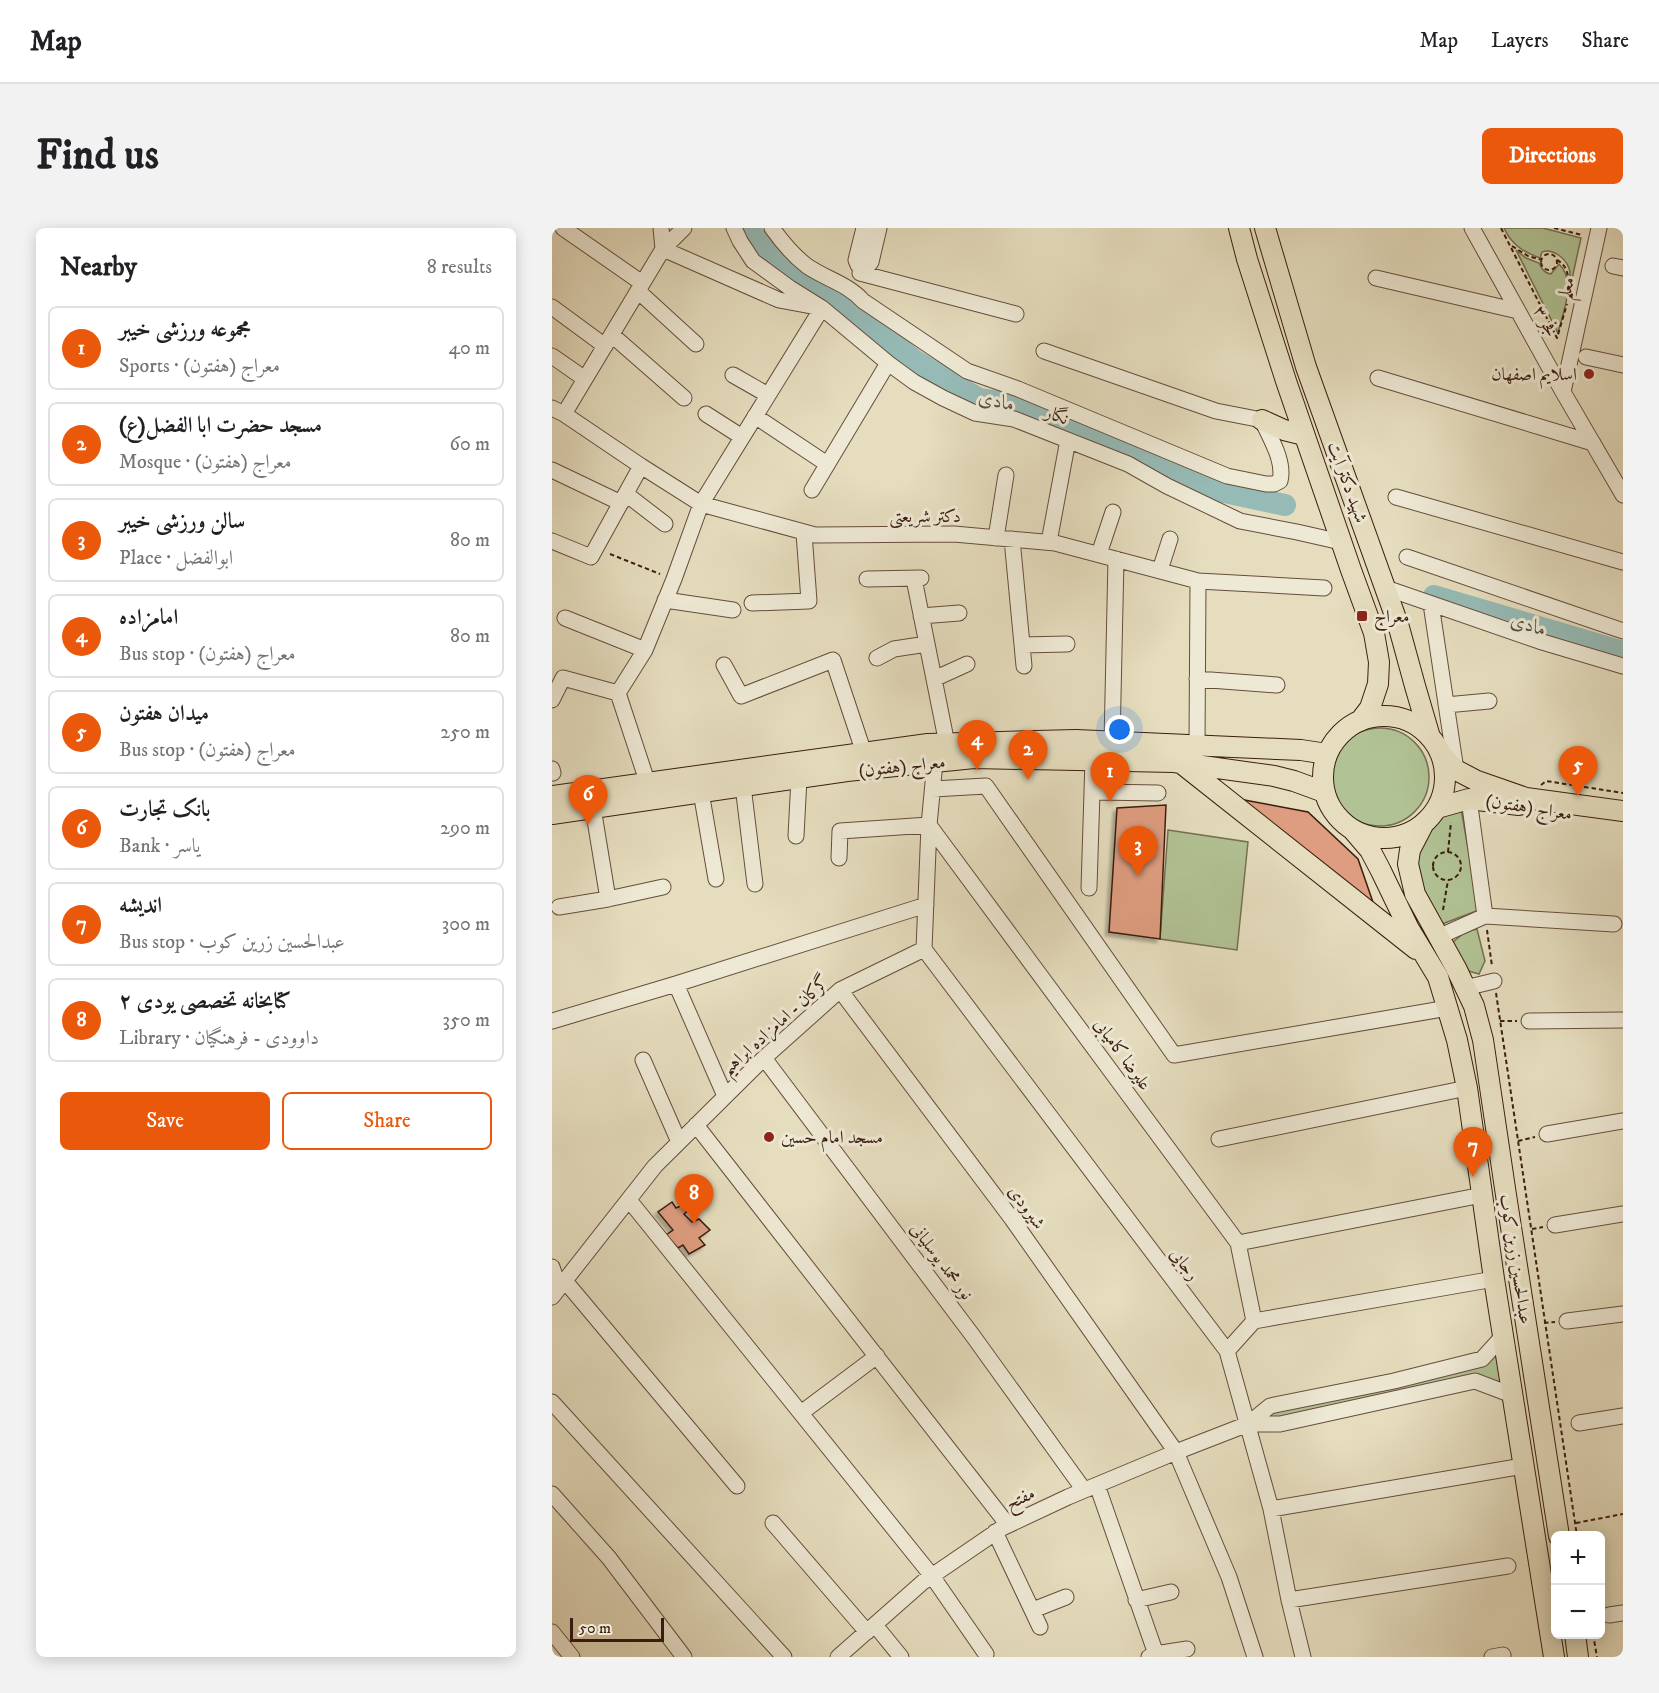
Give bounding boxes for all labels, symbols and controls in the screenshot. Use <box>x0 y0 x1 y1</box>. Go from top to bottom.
text: Map <box>30 24 82 59</box>
text: Map <box>1419 28 1458 54</box>
text: Layers <box>1491 28 1549 54</box>
text: Share <box>1582 28 1629 54</box>
button: Directions <box>1482 128 1623 184</box>
text: Find us <box>36 130 159 182</box>
text: Nearby <box>60 251 137 284</box>
text: 8 results <box>427 255 492 280</box>
street label: معلم <box>1554 275 1586 303</box>
street label: فجر ۳ <box>1528 302 1563 341</box>
text: مجموعه ورزشی خیبر <box>119 316 251 343</box>
text: 1 <box>78 336 85 361</box>
text: 40 m <box>448 336 490 361</box>
text: Sports · معراج (هفتون) <box>119 354 280 379</box>
place label: اسلایم اصفهان <box>1491 364 1577 390</box>
marker: اسلایم اصفهان <box>1582 367 1596 381</box>
water label: مادی <box>976 385 1017 418</box>
street label: نگار <box>1040 399 1072 430</box>
text: مسجد حضرت ابا الفضل(ع) <box>119 412 322 439</box>
text: 2 <box>77 432 86 457</box>
text: 60 m <box>450 432 490 457</box>
street label: شهید دکتر آیت <box>1322 439 1372 526</box>
text: Mosque · معراج (هفتون) <box>119 450 292 475</box>
street label: دکتر شریعتی <box>889 506 961 529</box>
text: سالن ورزشی خیبر <box>119 508 245 535</box>
text: 3 <box>78 528 85 553</box>
text: 80 m <box>450 528 490 553</box>
text: Place · ابوالفضل <box>119 546 233 571</box>
text: امامزاده <box>119 604 178 631</box>
place label: معراج <box>1374 606 1410 632</box>
water label: مادی <box>1507 608 1550 643</box>
marker: معراج <box>1355 609 1369 623</box>
text: 4 <box>76 624 87 649</box>
text: 80 m <box>450 624 490 649</box>
text: Bus stop · معراج (هفتون) <box>119 642 295 667</box>
text: میدان هفتون <box>119 700 209 727</box>
your location <box>1105 715 1134 744</box>
text: 5 <box>77 720 86 745</box>
text: 250 m <box>440 720 490 745</box>
pin: 4 <box>958 720 996 770</box>
pin: 2 <box>1008 730 1048 780</box>
text: Bus stop · معراج (هفتون) <box>119 738 295 763</box>
pin: 5 <box>1558 746 1598 796</box>
street label: معراج (هفتون) <box>858 751 947 786</box>
pin: 1 <box>1090 752 1130 802</box>
pin: 6 <box>568 776 608 825</box>
street label: معراج (هفتون) <box>1483 790 1574 830</box>
text: بانک تجارت <box>119 796 210 823</box>
text: 6 <box>76 816 87 841</box>
text: 290 m <box>440 816 490 841</box>
pin: 3 <box>1118 826 1158 876</box>
text: Bank · یاسر <box>119 834 200 859</box>
text: اندیشه <box>119 892 162 919</box>
text: 7 <box>76 912 87 937</box>
text: 300 m <box>442 912 490 937</box>
text: Bus stop · عبدالحسین زرین کوب <box>119 930 345 955</box>
street label: گرکان - امامزاده ابراهیم <box>715 970 839 1085</box>
text: کتابخانه تخصصی یودی ۲ <box>119 988 291 1015</box>
text: 8 <box>76 1008 87 1033</box>
text: 350 m <box>443 1008 490 1033</box>
street label: علیرضا کامیابی <box>1088 1014 1156 1095</box>
text: Library · داوودی - فرهنگیان <box>119 1026 319 1051</box>
button: Save <box>60 1092 270 1150</box>
button: Share <box>282 1092 492 1150</box>
place label: مسجد امام حسین <box>781 1127 883 1153</box>
pin: 7 <box>1454 1128 1492 1177</box>
marker: مسجد امام حسین <box>762 1130 776 1144</box>
pin: 8 <box>674 1174 714 1224</box>
street label: شیرودی <box>1003 1181 1050 1234</box>
street label: عبدالحسین زرین کوب <box>1494 1192 1536 1326</box>
street label: نور محمد یوسلیانی <box>905 1219 977 1305</box>
street label: رجایی <box>1165 1244 1204 1285</box>
street label: مفتح <box>1002 1483 1040 1519</box>
map controls <box>1551 1531 1605 1639</box>
button: + <box>1551 1531 1605 1585</box>
button: − <box>1551 1585 1605 1639</box>
scale bar <box>570 1615 664 1642</box>
text: 50 m <box>579 1618 611 1638</box>

